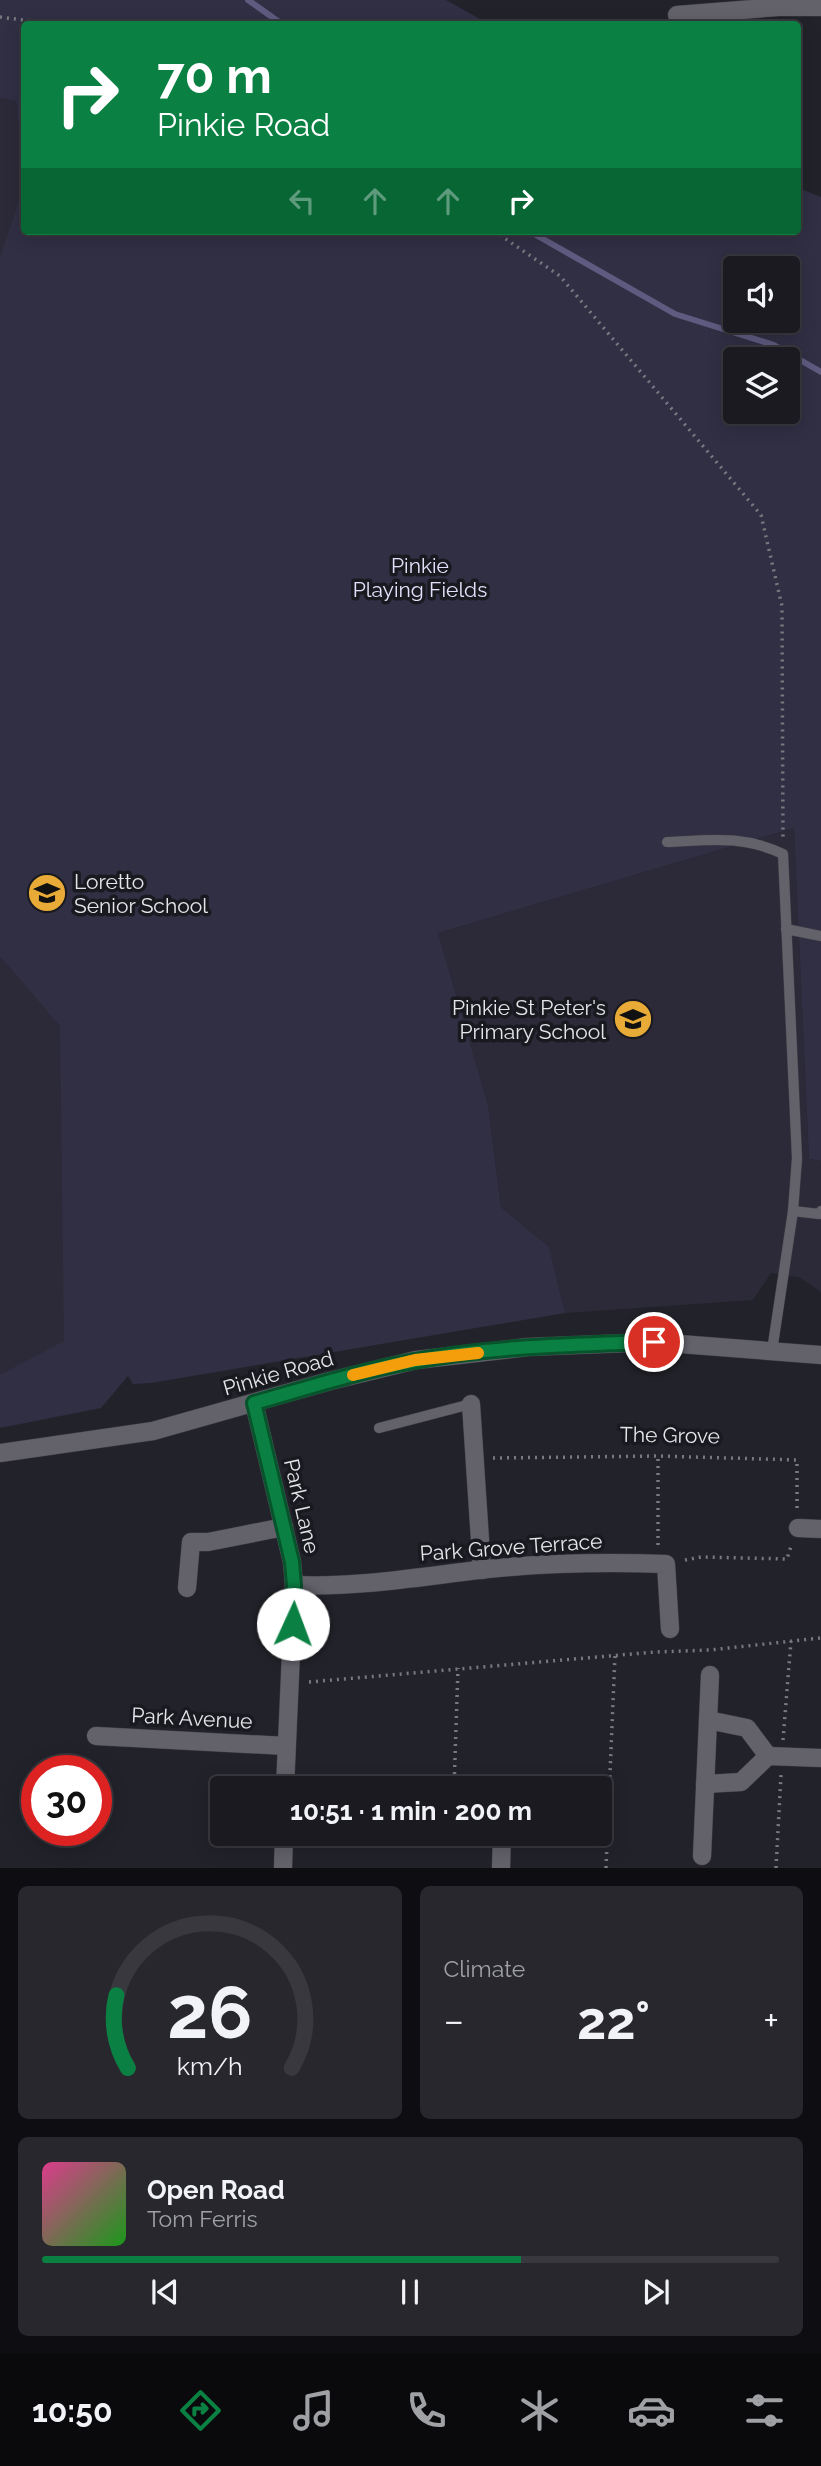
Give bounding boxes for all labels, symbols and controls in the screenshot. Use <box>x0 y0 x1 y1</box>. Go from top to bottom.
text: 70 m <box>157 47 272 104</box>
icon: right <box>42 49 133 140</box>
text: Pinkie Road <box>157 106 330 143</box>
icon: left <box>283 182 321 220</box>
icon: ahead <box>356 182 394 220</box>
icon: ahead <box>429 182 467 220</box>
icon: right <box>502 182 540 220</box>
map controls <box>723 256 800 424</box>
button: sound <box>723 256 800 333</box>
button: layers <box>723 347 800 424</box>
park label: Pinkie Playing Fields <box>353 553 487 602</box>
place label: Loretto Senior School <box>74 869 208 918</box>
school or university icon: Loretto Senior School <box>26 872 68 914</box>
place label: Pinkie St Peter's Primary School <box>452 995 606 1044</box>
school or university icon: Pinkie St Peter's Primary School <box>612 998 654 1040</box>
pin <box>624 1312 684 1372</box>
icon: arrive <box>635 1323 673 1361</box>
street label: Pinkie Road <box>220 1345 336 1401</box>
street label: The Grove <box>620 1422 720 1448</box>
street label: Park Lane <box>279 1456 325 1556</box>
street label: Park Grove Terrace <box>419 1528 603 1566</box>
position arrow <box>256 1587 330 1661</box>
street label: Park Avenue <box>131 1702 253 1734</box>
speed limit sign: 30 <box>21 1755 112 1846</box>
text: 10:51 · 1 min · 200 m <box>290 1796 532 1826</box>
text: Climate <box>444 1955 525 1982</box>
text: 26 <box>167 1971 252 2056</box>
text: 22° <box>577 1990 650 2051</box>
text: − <box>444 1998 464 2043</box>
text: + <box>763 1998 779 2043</box>
text: km/h <box>177 2051 243 2081</box>
text: Open Road <box>147 2175 285 2205</box>
text: Tom Ferris <box>147 2205 258 2232</box>
icon: previous <box>146 2273 184 2311</box>
icon: pause <box>391 2273 429 2311</box>
icon: next <box>637 2273 675 2311</box>
icon: directions <box>176 2386 225 2435</box>
icon: music <box>289 2386 338 2435</box>
icon: phone <box>402 2386 451 2435</box>
icon: climate <box>515 2386 564 2435</box>
icon: car <box>627 2386 676 2435</box>
icon: filters <box>740 2386 789 2435</box>
text: 10:50 <box>32 2392 113 2429</box>

